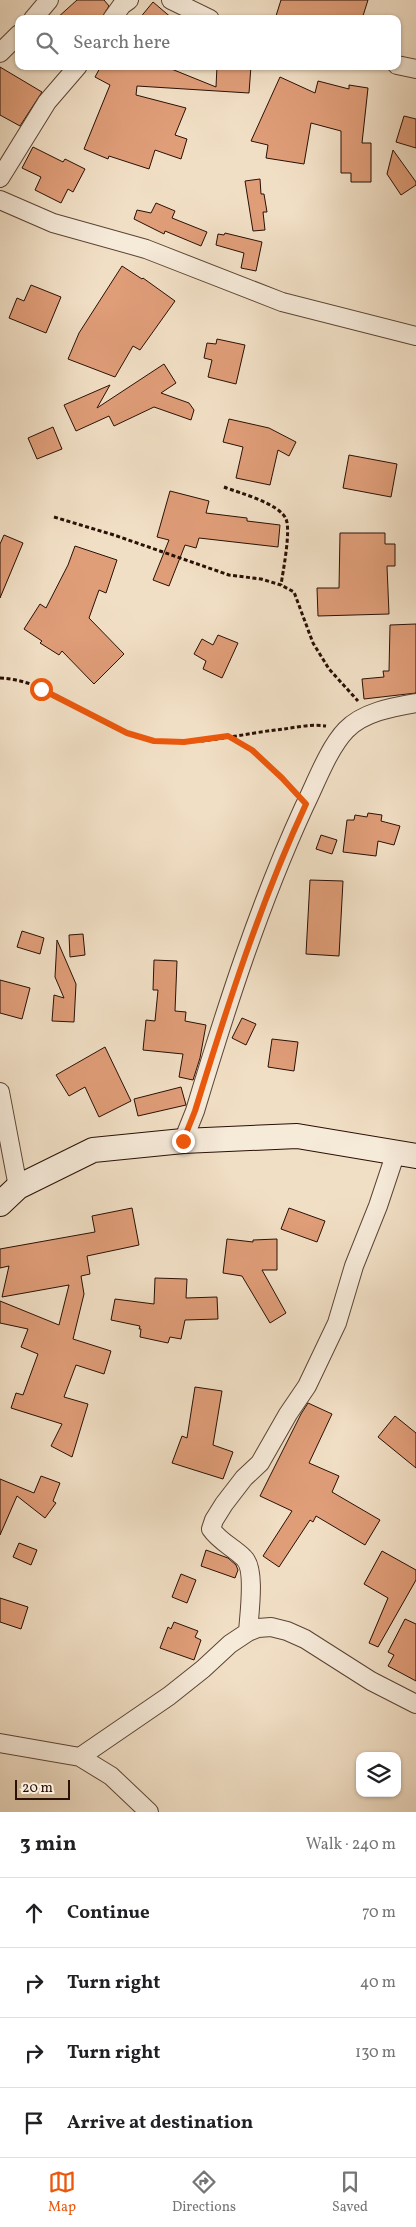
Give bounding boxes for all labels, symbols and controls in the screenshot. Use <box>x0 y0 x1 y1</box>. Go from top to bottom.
search box <box>15 15 401 70</box>
icon: search <box>33 29 61 57</box>
text: Search here <box>73 30 170 56</box>
route start <box>30 678 53 701</box>
route end <box>172 1130 195 1153</box>
map controls <box>356 1752 401 1797</box>
button: layers <box>356 1752 401 1797</box>
scale bar <box>15 1777 70 1800</box>
text: 20 m <box>22 1779 53 1798</box>
text: 3 min <box>20 1830 76 1859</box>
text: Walk · 240 m <box>306 1834 396 1856</box>
icon: ahead <box>20 1899 48 1927</box>
text: Continue <box>67 1900 150 1926</box>
text: 70 m <box>362 1902 396 1924</box>
icon: right <box>20 1969 48 1997</box>
text: Turn right <box>67 1970 160 1996</box>
text: 40 m <box>360 1972 396 1994</box>
icon: right <box>20 2039 48 2067</box>
text: Turn right <box>67 2040 160 2066</box>
text: 130 m <box>355 2042 396 2064</box>
icon: arrive <box>20 2109 48 2137</box>
text: Arrive at destination <box>67 2110 253 2136</box>
tab: Map <box>48 2168 76 2217</box>
tab: Directions <box>172 2168 236 2217</box>
tab: Saved <box>332 2168 368 2217</box>

